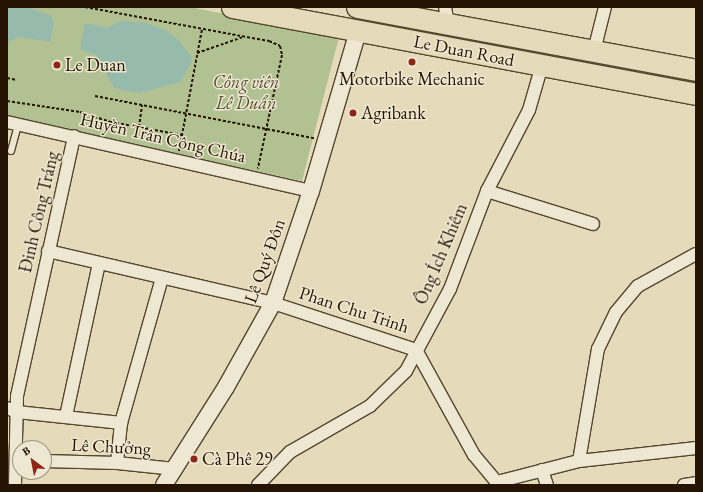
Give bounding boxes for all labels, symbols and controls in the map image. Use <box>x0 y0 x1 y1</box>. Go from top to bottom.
street label: Le Duan Road <box>412 31 516 71</box>
place label: Le Duan <box>65 54 126 76</box>
marker: Motorbike Mechanic <box>407 57 417 67</box>
marker: Le Duan <box>52 60 62 70</box>
place label: Motorbike Mechanic <box>339 68 485 90</box>
park label: Công viên Lê Duẩn <box>213 72 279 114</box>
place label: Agribank <box>361 102 426 124</box>
street label: Huyền Trân Công Chúa <box>78 108 248 168</box>
marker: Agribank <box>348 108 358 118</box>
street label: Đinh Công Tráng <box>15 149 63 275</box>
street label: Ông Ích Khiêm <box>410 200 472 308</box>
street label: Lê Quý Đôn <box>240 216 290 306</box>
street label: Phan Chu Trinh <box>296 282 412 338</box>
street label: Lê Chưởng <box>71 434 151 460</box>
north arrow <box>12 440 52 480</box>
text: B <box>20 443 33 458</box>
place label: Cà Phê 29 <box>202 448 273 470</box>
marker: Cà Phê 29 <box>189 454 199 464</box>

